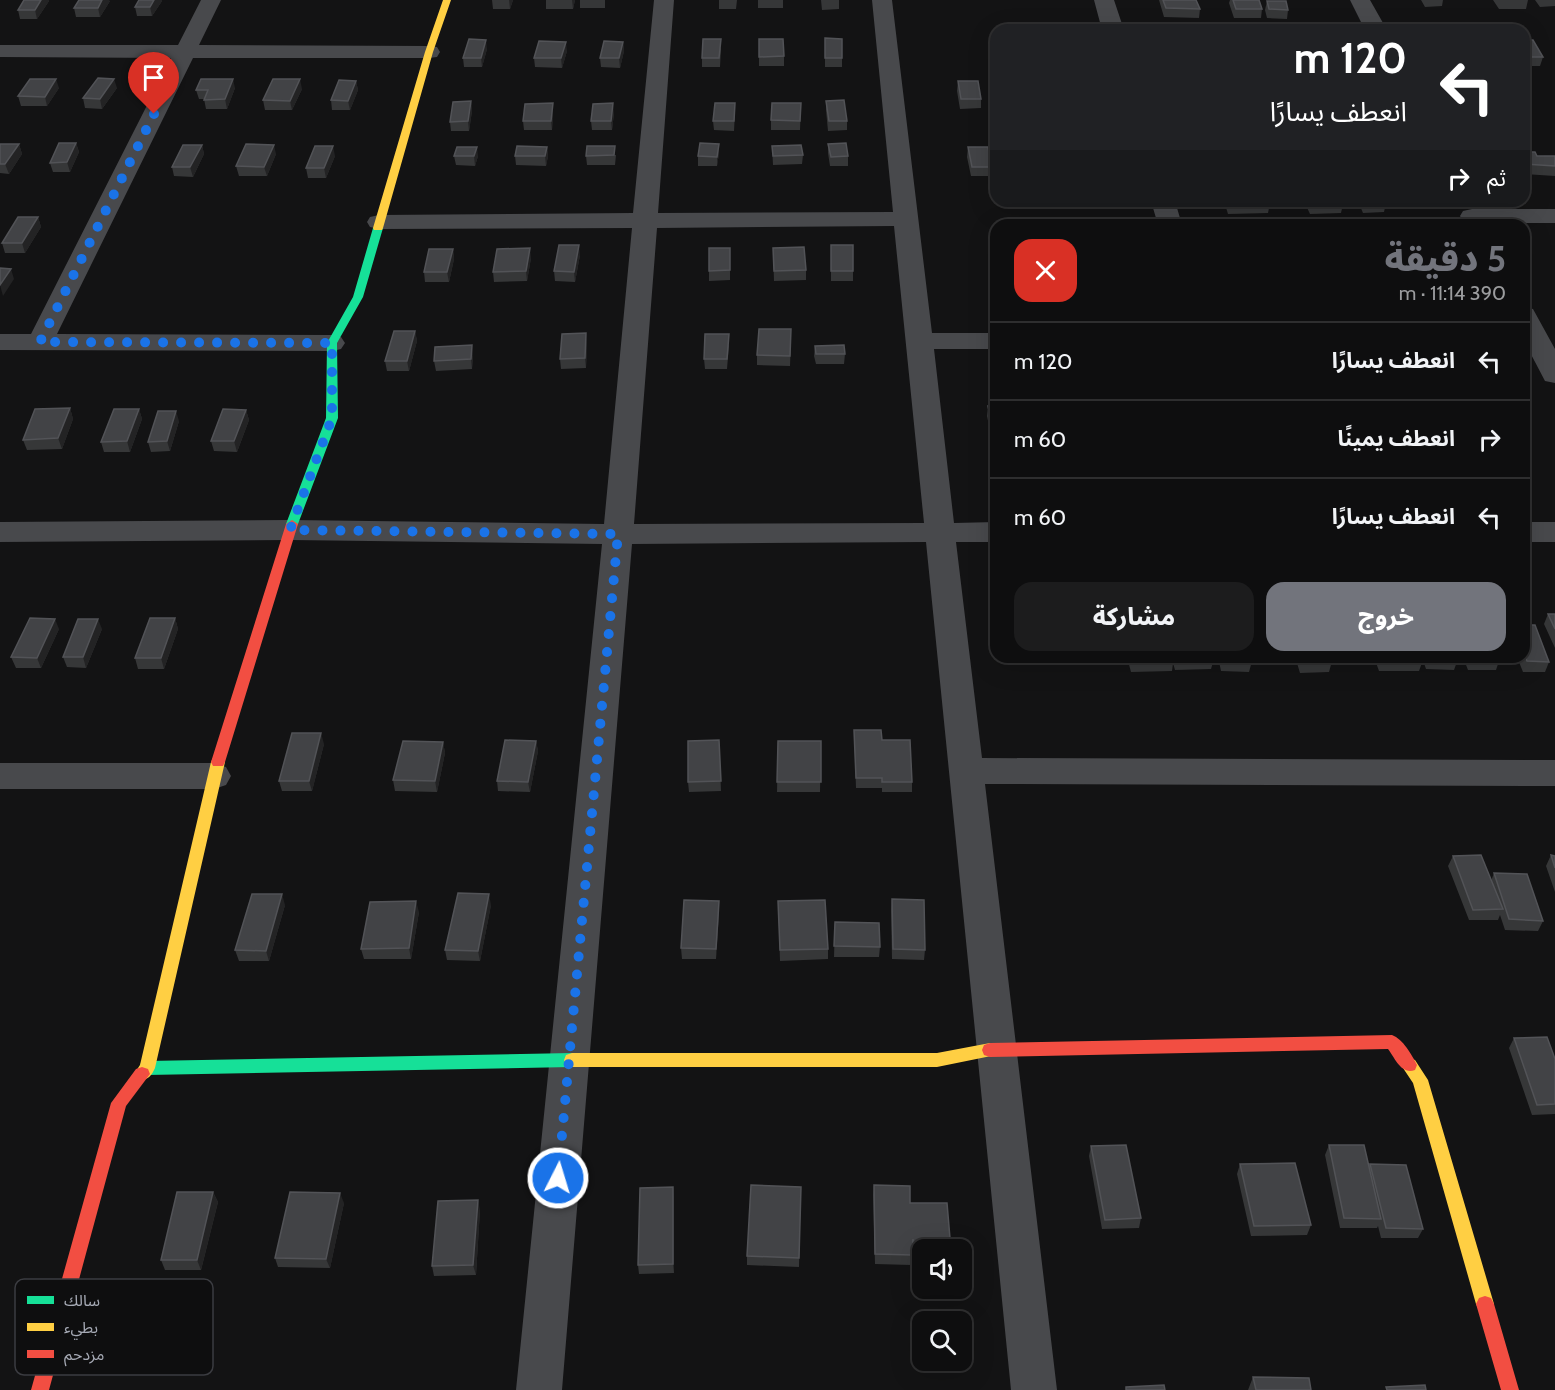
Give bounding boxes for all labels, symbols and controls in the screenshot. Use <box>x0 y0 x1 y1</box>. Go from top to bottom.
text: 120 m <box>1294 32 1407 84</box>
icon: left <box>1428 48 1506 126</box>
pin <box>128 52 179 114</box>
icon: arrive <box>137 61 170 94</box>
text: انعطف يسارًا <box>1270 95 1407 128</box>
icon: right <box>1442 162 1475 195</box>
text: ثم <box>1487 165 1506 192</box>
text: 5 دقيقة <box>1385 236 1506 280</box>
button: close <box>1014 239 1077 302</box>
text: 390 m · 11:14 <box>1399 281 1506 305</box>
icon: left <box>1473 345 1506 378</box>
text: انعطف يسارًا <box>1332 347 1455 374</box>
text: 120 m <box>1014 348 1072 375</box>
icon: right <box>1473 423 1506 456</box>
text: انعطف يمينًا <box>1338 425 1455 452</box>
text: 60 m <box>1014 426 1066 453</box>
icon: left <box>1473 501 1506 534</box>
text: انعطف يسارًا <box>1332 503 1455 530</box>
text: 60 m <box>1014 504 1066 531</box>
button: مشاركة <box>1014 582 1254 651</box>
button: خروج <box>1266 582 1506 651</box>
position arrow <box>526 1146 590 1210</box>
map controls <box>912 1239 972 1371</box>
button: sound <box>912 1239 972 1299</box>
legend <box>15 1279 213 1375</box>
text: سالك <box>64 1291 100 1310</box>
button: search <box>912 1311 972 1371</box>
text: بطيء <box>64 1318 98 1340</box>
text: مزدحم <box>64 1345 104 1367</box>

